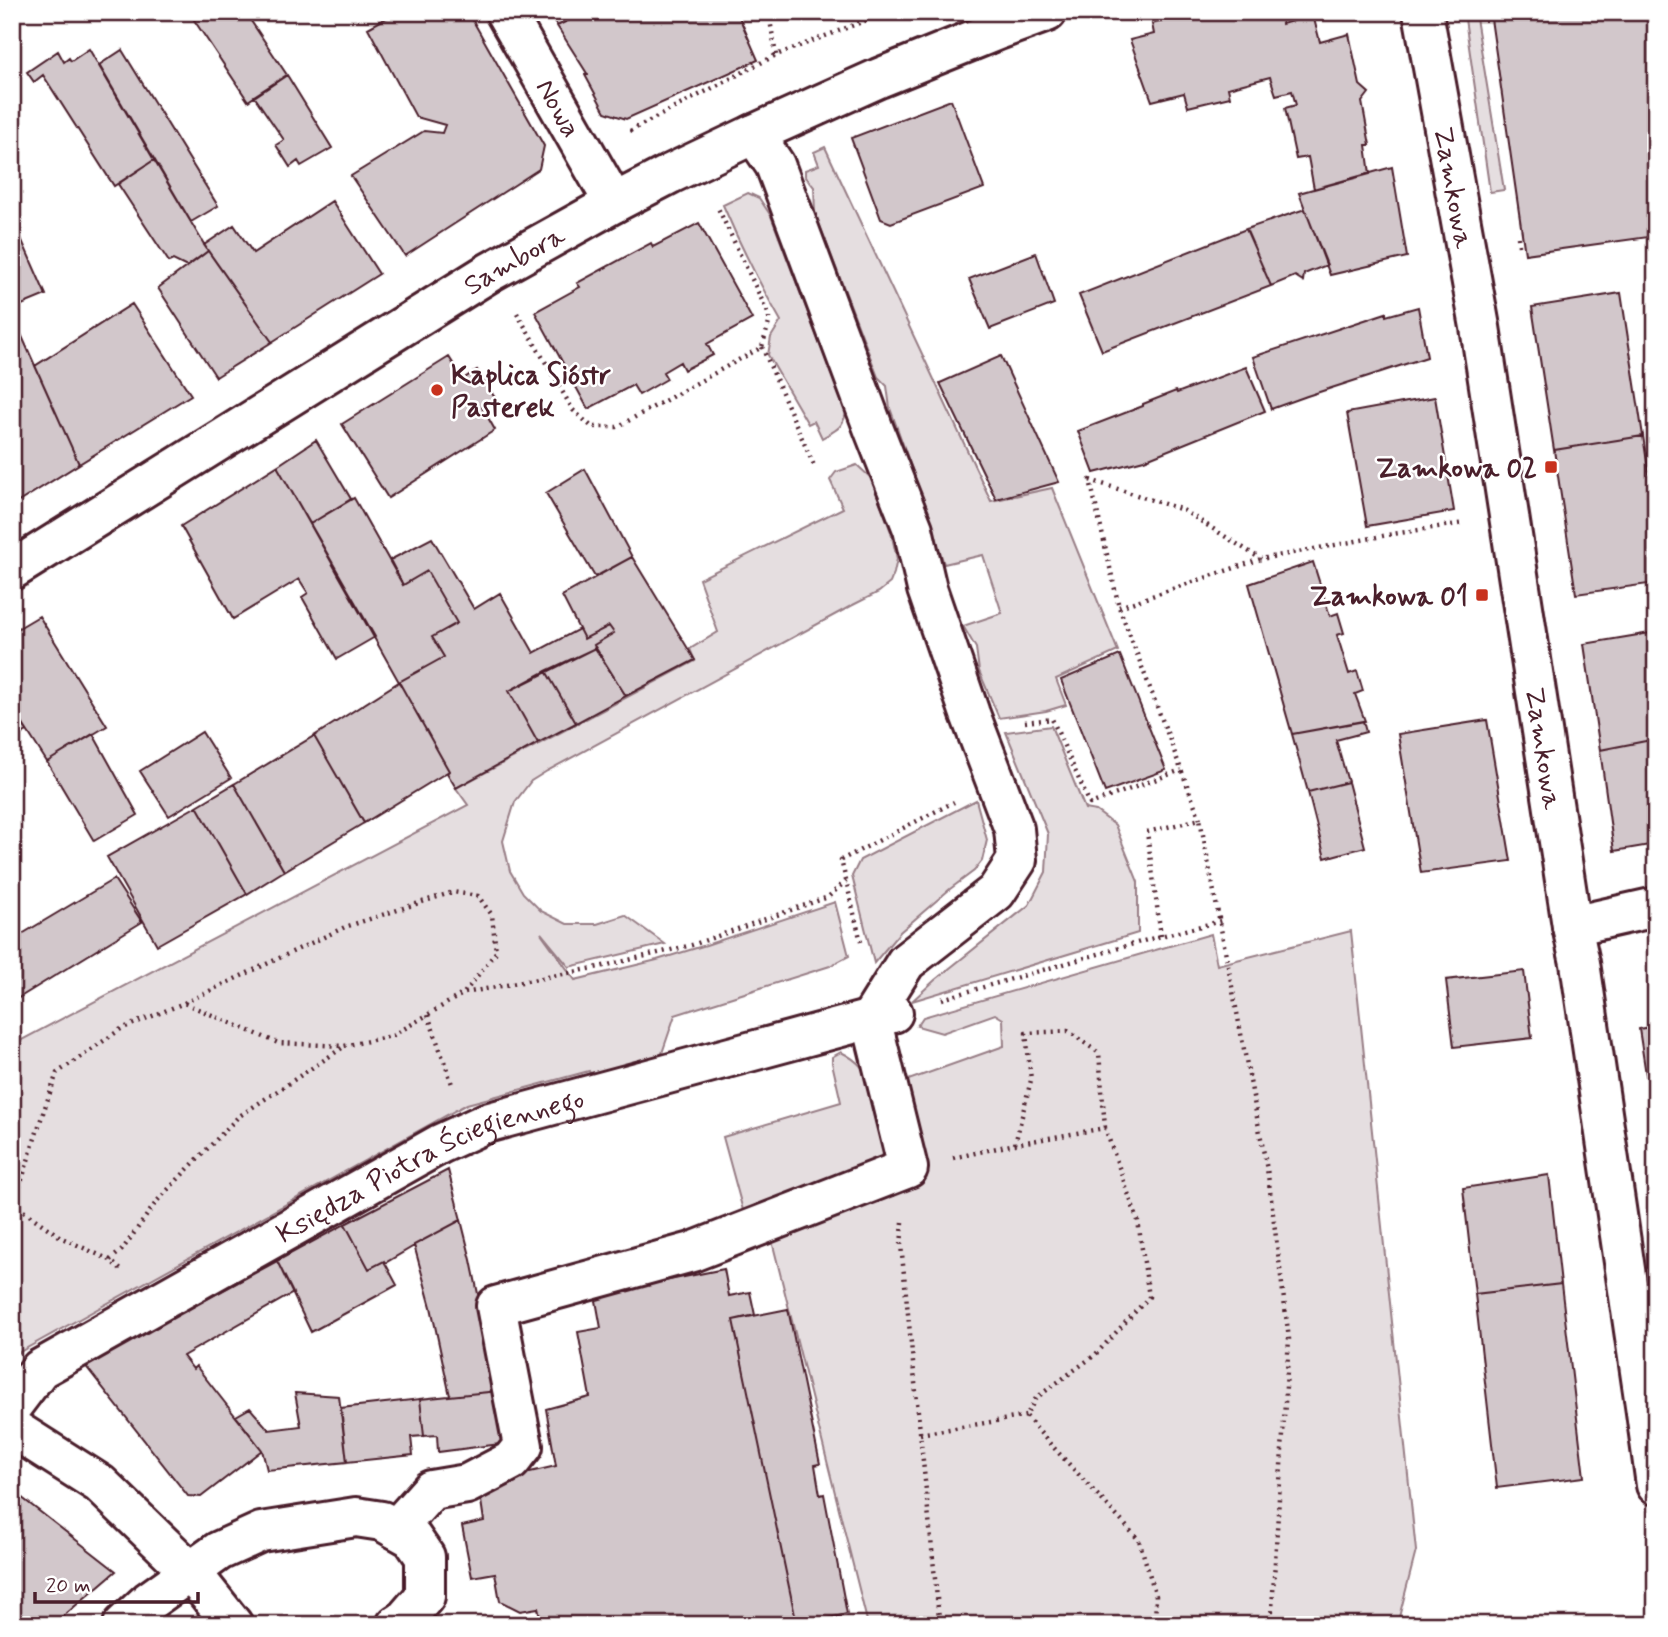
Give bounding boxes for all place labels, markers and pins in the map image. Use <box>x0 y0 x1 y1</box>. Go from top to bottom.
place label: Kaplica Sióstr Pasterek <box>451 358 611 427</box>
marker: Kaplica Sióstr Pasterek <box>429 382 445 398</box>
place label: Zamkowa 02 <box>1376 451 1537 488</box>
marker: Zamkowa 02 <box>1543 459 1559 475</box>
place label: Zamkowa 01 <box>1310 579 1468 616</box>
marker: Zamkowa 01 <box>1474 587 1490 603</box>

